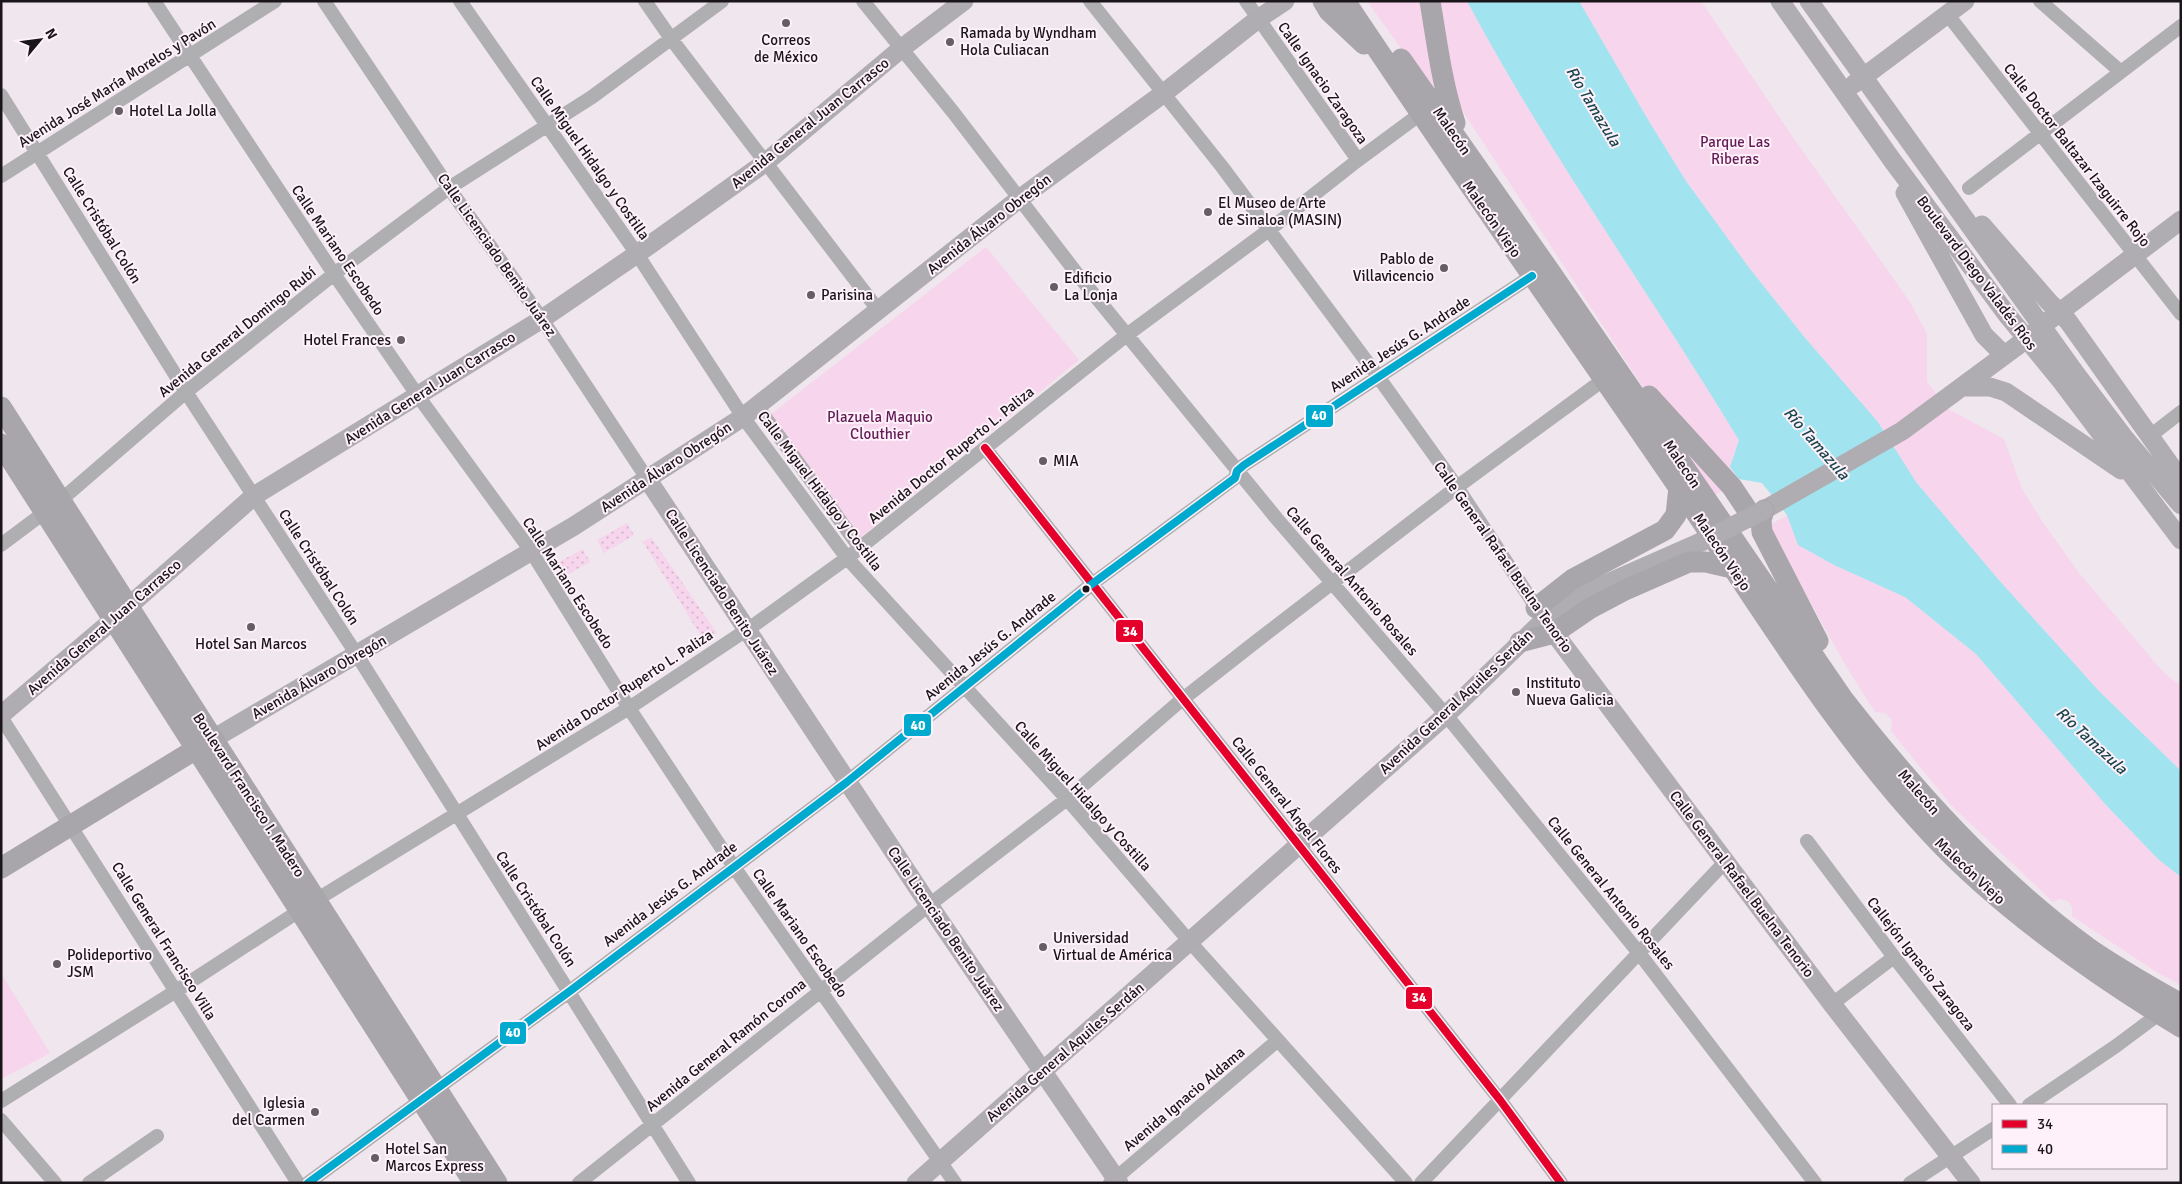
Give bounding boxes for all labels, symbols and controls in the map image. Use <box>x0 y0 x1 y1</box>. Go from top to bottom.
street label: Avenida José María Morelos y Pavón <box>15 15 219 151</box>
north arrow <box>15 15 65 65</box>
marker: Correos de México <box>780 17 792 29</box>
street label: Calle Ignacio Zaragoza <box>1274 19 1372 147</box>
place label: Ramada by Wyndham Hola Culiacan <box>960 24 1097 59</box>
text: N <box>41 26 61 42</box>
place label: Correos de México <box>754 31 818 66</box>
marker: Ramada by Wyndham Hola Culiacan <box>944 36 956 48</box>
street label: Avenida General Juan Carrasco <box>727 54 893 192</box>
street label: Calle Doctor Baltazar Izaguirre Rojo <box>2000 60 2154 250</box>
water label: Río Tamazula <box>1561 63 1625 151</box>
street label: Calle Miguel Hidalgo y Costilla <box>526 73 654 243</box>
place label: Hotel La Jolla <box>129 102 217 120</box>
street label: Malecón <box>1429 104 1475 158</box>
marker: Hotel La Jolla <box>113 105 125 117</box>
park label: Parque Las Riberas <box>1700 133 1770 168</box>
street label: Calle Cristóbal Colón <box>59 163 145 287</box>
street label: Avenida Álvaro Obregón <box>923 169 1055 278</box>
street label: Calle Licenciado Benito Juárez <box>434 170 560 340</box>
street label: Malecón Viejo <box>1459 177 1525 261</box>
street label: Calle Mariano Escobedo <box>288 181 388 319</box>
street label: Boulevard Diego Valadés Ríos <box>1913 192 2041 354</box>
place label: El Museo de Arte de Sinaloa (MASIN) <box>1218 194 1342 229</box>
marker: El Museo de Arte de Sinaloa (MASIN) <box>1202 206 1214 218</box>
place label: Pablo de Villavicencio <box>1353 250 1434 285</box>
marker: Pablo de Villavicencio <box>1438 262 1450 274</box>
street label: Avenida General Domingo Rubí <box>155 263 319 401</box>
place label: Edificio La Lonja <box>1064 269 1118 304</box>
marker: Edificio La Lonja <box>1048 281 1060 293</box>
place label: Parisina <box>821 286 873 304</box>
marker: Parisina <box>805 289 817 301</box>
street label: Avenida Jesús G. Andrade <box>1326 292 1474 396</box>
street label: Avenida General Juan Carrasco <box>341 328 519 448</box>
place label: Hotel Frances <box>303 331 391 349</box>
marker: Hotel Frances <box>395 334 407 346</box>
street label: Avenida Doctor Ruperto L. Paliza <box>864 382 1038 528</box>
water label: Río Tamazula <box>1779 403 1854 485</box>
line badge: 40 <box>1305 404 1334 428</box>
street label: Calle Miguel Hidalgo y Costilla <box>754 407 886 575</box>
text: 40 <box>1311 407 1327 424</box>
park label: Plazuela Maquio Clouthier <box>827 408 933 443</box>
street label: Avenida Álvaro Obregón <box>597 417 735 516</box>
street label: Malecón <box>1659 436 1705 492</box>
place label: MIA <box>1053 452 1079 470</box>
marker: MIA <box>1037 455 1049 467</box>
street label: Calle General Rafael Buelna Tenorio <box>1430 458 1576 656</box>
street label: Calle General Antonio Rosales <box>1282 503 1422 660</box>
street label: Calle Licenciado Benito Juárez <box>661 505 783 679</box>
street label: Calle Cristóbal Colón <box>275 506 363 628</box>
street label: Malecón Viejo <box>1689 510 1755 594</box>
street label: Calle Mariano Escobedo <box>519 514 617 652</box>
street label: Avenida General Juan Carrasco <box>23 555 185 699</box>
unlabelled marker <box>1081 584 1091 594</box>
street label: Avenida Jesús G. Andrade <box>921 588 1059 704</box>
line badge: 34 <box>1115 619 1144 643</box>
marker: Hotel San Marcos <box>245 621 257 633</box>
text: 34 <box>1122 623 1138 640</box>
street label: Avenida Doctor Ruperto L. Paliza <box>532 626 716 754</box>
street label: Avenida General Aquiles Serdán <box>1375 626 1537 778</box>
street label: Avenida Álvaro Obregón <box>248 630 390 723</box>
place label: Hotel San Marcos <box>195 635 307 653</box>
place label: Instituto Nueva Galicia <box>1526 674 1614 709</box>
marker: Instituto Nueva Galicia <box>1510 686 1522 698</box>
water label: Río Tamazula <box>2052 703 2132 779</box>
street label: Boulevard Francisco I. Madero <box>189 710 309 881</box>
line badge: 40 <box>903 713 932 737</box>
text: 40 <box>910 717 926 734</box>
street label: Calle Miguel Hidalgo y Costilla <box>1011 717 1155 875</box>
street label: Calle General Ángel Flores <box>1228 732 1347 878</box>
street label: Malecón <box>1894 766 1944 818</box>
street label: Calle General Rafael Buelna Tenorio <box>1666 787 1818 981</box>
street label: Calle General Antonio Rosales <box>1544 813 1679 974</box>
street label: Malecón Viejo <box>1931 834 2009 908</box>
street label: Avenida Jesús G. Andrade <box>599 838 741 950</box>
street label: Calle Licenciado Benito Juárez <box>884 843 1008 1015</box>
street label: Calle Cristóbal Colón <box>492 848 580 970</box>
street label: Calle General Francisco Villa <box>108 859 220 1023</box>
street label: Calle Mariano Escobedo <box>749 865 851 1001</box>
street label: Callejón Ignacio Zaragoza <box>1863 893 1979 1035</box>
place label: Universidad Virtual de América <box>1053 929 1172 964</box>
marker: Universidad Virtual de América <box>1037 941 1049 953</box>
place label: Polideportivo JSM <box>67 946 152 981</box>
marker: Polideportivo JSM <box>51 958 63 970</box>
street label: Avenida General Ramón Corona <box>642 975 810 1115</box>
street label: Avenida General Aquiles Serdán <box>982 978 1148 1126</box>
line badge: 34 <box>1405 986 1433 1010</box>
text: 34 <box>1411 989 1427 1006</box>
line badge: 40 <box>499 1021 527 1045</box>
text: 40 <box>505 1024 521 1041</box>
street label: Avenida Ignacio Aldama <box>1120 1043 1248 1155</box>
place label: Iglesia del Carmen <box>232 1094 305 1129</box>
legend <box>1992 1104 2167 1169</box>
marker: Iglesia del Carmen <box>309 1106 321 1118</box>
text: 34 <box>2037 1115 2053 1133</box>
place label: Hotel San Marcos Express <box>385 1140 484 1175</box>
text: 40 <box>2037 1140 2053 1158</box>
marker: Hotel San Marcos Express <box>369 1152 381 1164</box>

